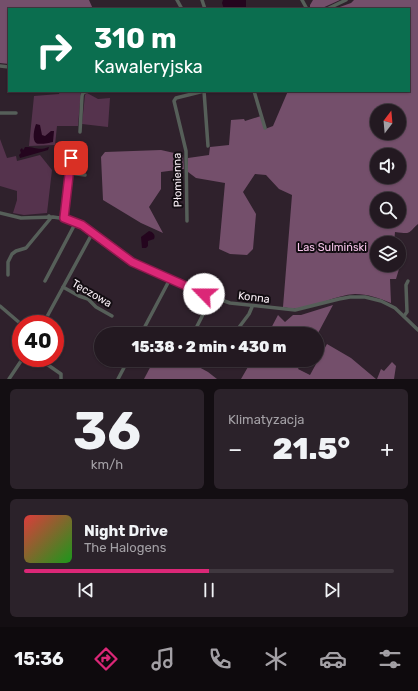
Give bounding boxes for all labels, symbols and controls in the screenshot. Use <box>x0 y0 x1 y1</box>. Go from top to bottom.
text: 310 m <box>94 22 177 55</box>
icon: right <box>28 24 80 76</box>
text: Kawaleryjska <box>94 56 203 78</box>
north arrow <box>370 104 406 140</box>
map controls <box>370 104 406 272</box>
pin <box>54 141 88 175</box>
icon: arrive <box>60 147 82 169</box>
button: sound <box>370 148 406 184</box>
street label: Płomienna <box>171 153 184 207</box>
button: search <box>370 192 406 228</box>
button: layers <box>370 236 406 272</box>
park label: Las Sulmiński <box>297 241 367 254</box>
position arrow <box>183 273 225 315</box>
street label: Tęczowa <box>69 277 114 310</box>
street label: Konna <box>237 289 271 306</box>
speed limit sign: 40 <box>12 315 64 367</box>
text: 15:38 · 2 min · 430 m <box>132 338 286 356</box>
text: 36 <box>73 400 141 462</box>
text: Klimatyzacja <box>228 412 304 427</box>
text: 21.5° <box>272 431 350 467</box>
text: − <box>228 436 242 463</box>
text: + <box>380 436 394 463</box>
text: km/h <box>91 457 123 472</box>
text: Night Drive <box>84 522 168 540</box>
text: The Halogens <box>84 540 166 555</box>
icon: previous <box>75 579 97 601</box>
icon: pause <box>198 579 220 601</box>
icon: next <box>321 579 343 601</box>
icon: directions <box>92 645 120 673</box>
icon: music <box>149 645 177 673</box>
icon: phone <box>206 645 234 673</box>
icon: climate <box>262 645 290 673</box>
icon: car <box>319 645 347 673</box>
icon: filters <box>376 645 404 673</box>
text: 15:36 <box>14 648 64 670</box>

